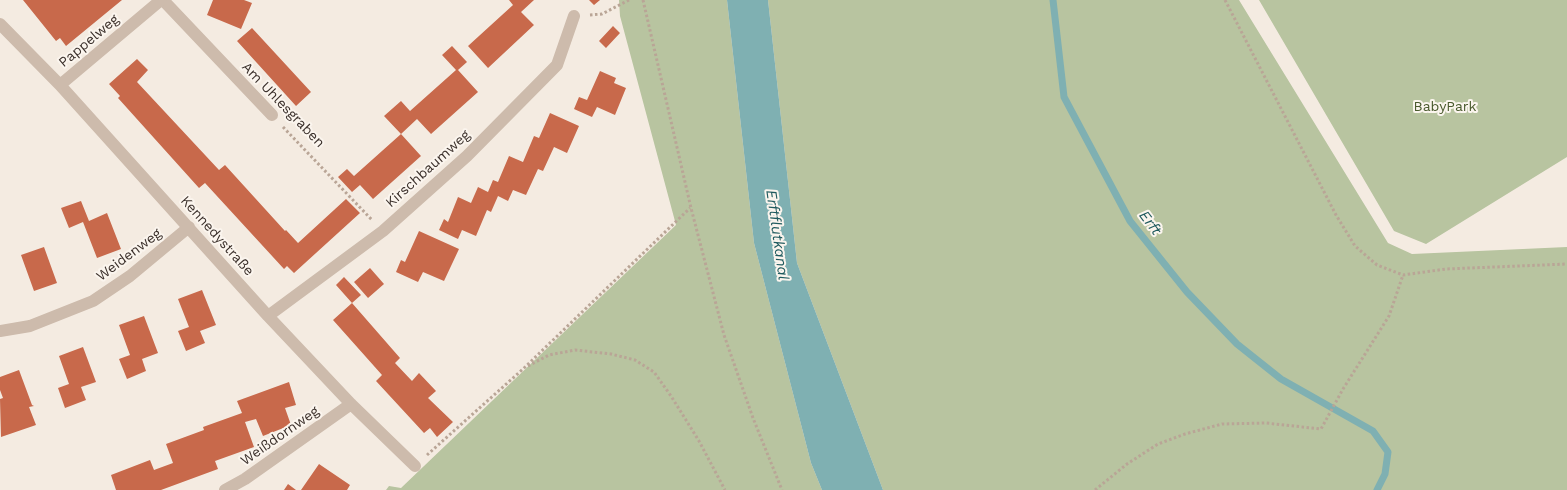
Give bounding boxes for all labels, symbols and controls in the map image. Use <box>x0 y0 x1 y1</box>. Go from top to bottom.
street label: Pappelweg <box>56 11 122 71</box>
street label: Am Uhlesgraben <box>238 59 328 151</box>
park label: BabyPark <box>1414 99 1476 115</box>
street label: Kirschbaumweg <box>382 127 474 211</box>
water label: Erftflutkanal <box>762 189 792 281</box>
street label: Kennedystraße <box>177 193 257 279</box>
water label: Erft <box>1135 207 1165 239</box>
street label: Weidenweg <box>93 225 165 285</box>
street label: Weißdornweg <box>238 403 322 469</box>

